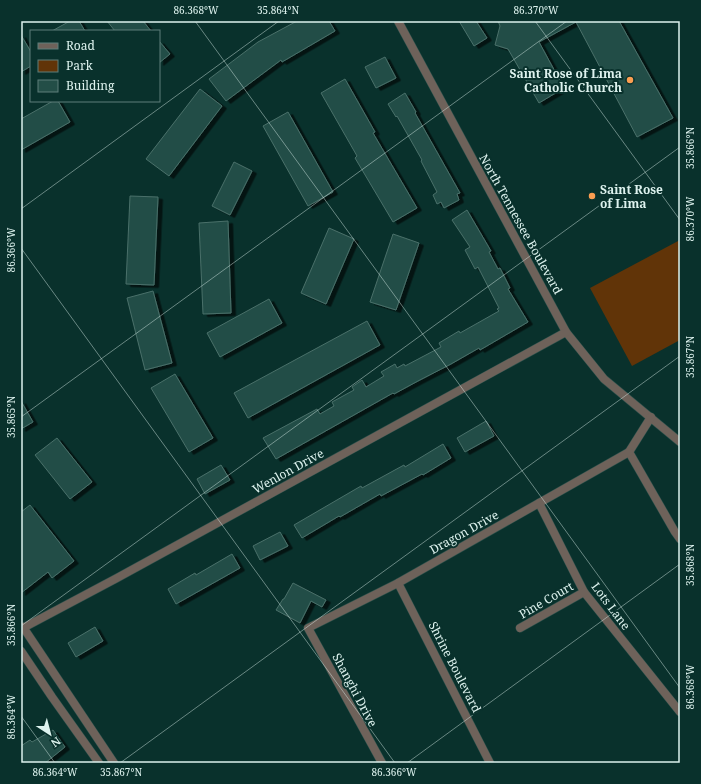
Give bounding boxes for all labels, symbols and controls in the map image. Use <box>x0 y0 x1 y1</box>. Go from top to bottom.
text: 86.368°W <box>174 3 219 17</box>
text: 35.864°N <box>257 3 299 17</box>
text: 86.370°W <box>514 3 559 17</box>
legend <box>30 30 160 102</box>
text: Road <box>66 37 96 54</box>
text: Park <box>66 57 94 74</box>
place label: Saint Rose of Lima Catholic Church <box>509 65 622 96</box>
marker: Saint Rose of Lima Catholic Church <box>625 75 635 85</box>
text: Building <box>66 77 115 94</box>
text: 35.866°N <box>683 127 697 169</box>
street label: North Tennessee Boulevard <box>475 151 567 298</box>
place label: Saint Rose of Lima <box>600 181 663 212</box>
marker: Saint Rose of Lima <box>587 191 597 201</box>
text: 86.370°W <box>683 196 697 241</box>
text: 86.366°W <box>4 227 18 272</box>
text: 35.867°N <box>683 336 697 378</box>
text: 35.865°N <box>4 396 18 438</box>
street label: Wenlon Drive <box>249 444 327 498</box>
street label: Dragon Drive <box>426 506 502 558</box>
text: 35.868°N <box>683 544 697 586</box>
street label: Pine Court <box>516 578 576 622</box>
street label: Lots Lane <box>587 579 635 633</box>
text: 35.866°N <box>4 604 18 646</box>
street label: Shrine Boulevard <box>425 619 486 716</box>
street label: Shanghi Drive <box>328 650 382 730</box>
text: 86.368°W <box>683 664 697 709</box>
text: 86.364°W <box>4 694 18 739</box>
north arrow <box>30 714 70 754</box>
text: N <box>48 734 64 751</box>
text: 86.364°W <box>33 765 78 779</box>
text: 35.867°N <box>100 765 142 779</box>
text: 86.366°W <box>372 765 417 779</box>

